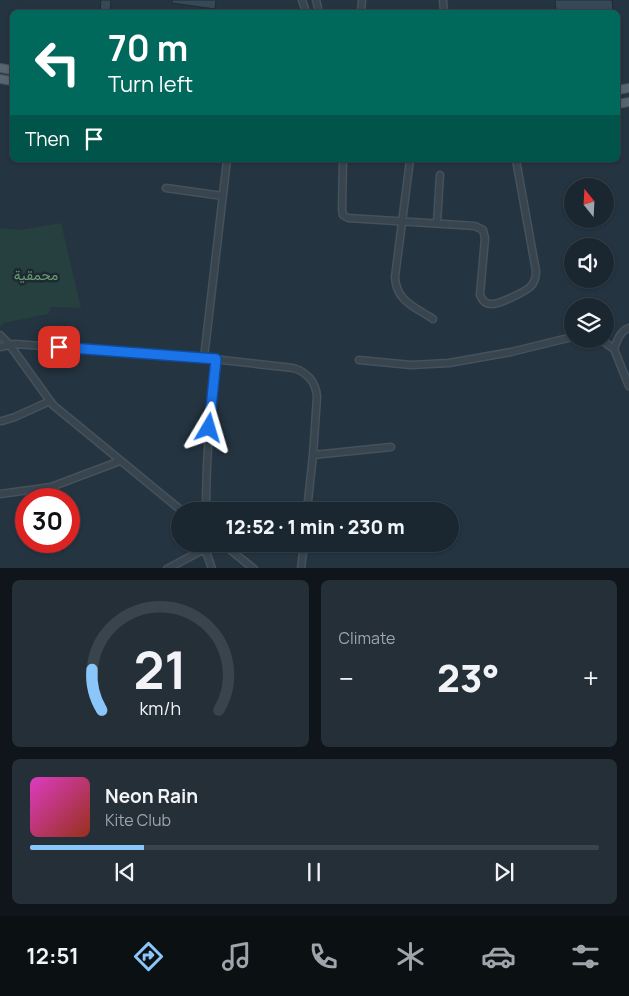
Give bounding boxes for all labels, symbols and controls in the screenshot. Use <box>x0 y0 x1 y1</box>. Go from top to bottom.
text: 70 m <box>108 24 188 72</box>
icon: left <box>25 30 90 95</box>
text: Turn left <box>108 69 193 99</box>
icon: arrive <box>80 125 108 153</box>
text: Then <box>25 126 70 152</box>
north arrow <box>564 178 614 228</box>
map controls <box>564 178 614 348</box>
button: sound <box>564 238 614 288</box>
park label: محمقية <box>14 265 58 284</box>
button: layers <box>564 298 614 348</box>
pin <box>38 326 80 368</box>
icon: arrive <box>45 333 73 361</box>
position arrow <box>182 401 234 453</box>
speed limit sign: 30 <box>15 488 80 553</box>
text: 12:52 · 1 min · 230 m <box>225 514 405 540</box>
text: Climate <box>339 627 395 649</box>
text: 21 <box>133 634 187 705</box>
text: 23° <box>437 651 499 703</box>
text: − <box>339 659 354 697</box>
text: + <box>583 659 599 697</box>
text: km/h <box>139 696 181 720</box>
text: Neon Rain <box>105 783 198 809</box>
text: Kite Club <box>105 809 171 831</box>
icon: previous <box>111 858 139 886</box>
icon: pause <box>300 858 328 886</box>
icon: next <box>490 858 518 886</box>
icon: directions <box>131 939 166 974</box>
icon: music <box>219 939 254 974</box>
icon: phone <box>306 939 341 974</box>
icon: climate <box>393 939 428 974</box>
icon: car <box>481 939 516 974</box>
icon: filters <box>568 939 603 974</box>
text: 12:51 <box>26 941 79 971</box>

